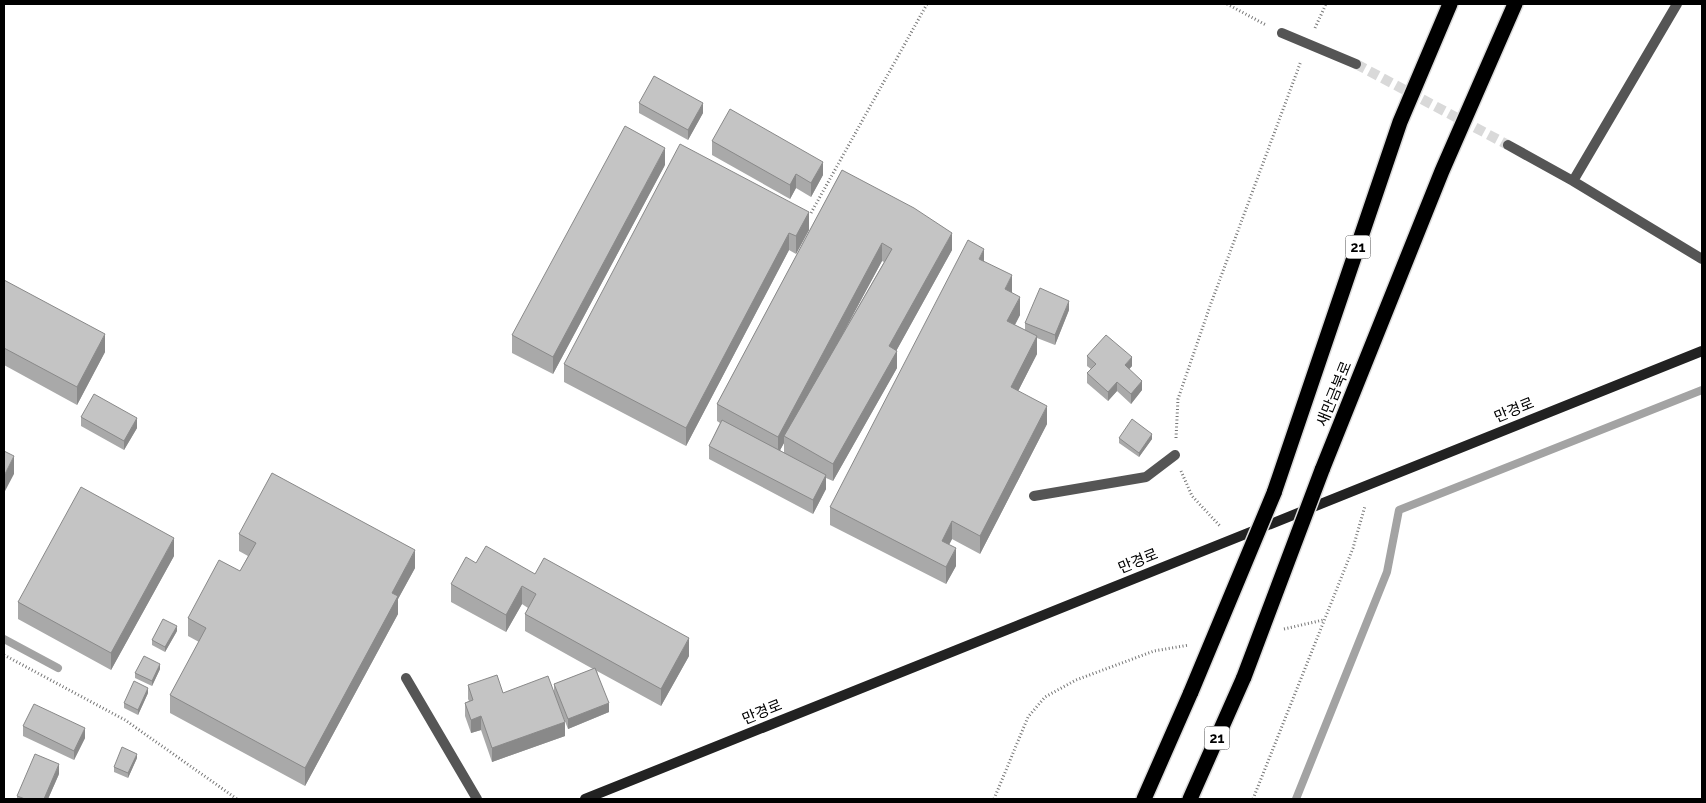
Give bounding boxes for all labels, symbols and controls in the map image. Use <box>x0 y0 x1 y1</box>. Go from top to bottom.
road number: 21 <box>1346 236 1370 258</box>
street label: 새만금북로 <box>1313 359 1355 429</box>
street label: 만경로 <box>1491 394 1537 426</box>
street label: 만경로 <box>1115 545 1161 577</box>
street label: 만경로 <box>739 696 785 728</box>
road number: 21 <box>1204 726 1230 750</box>

